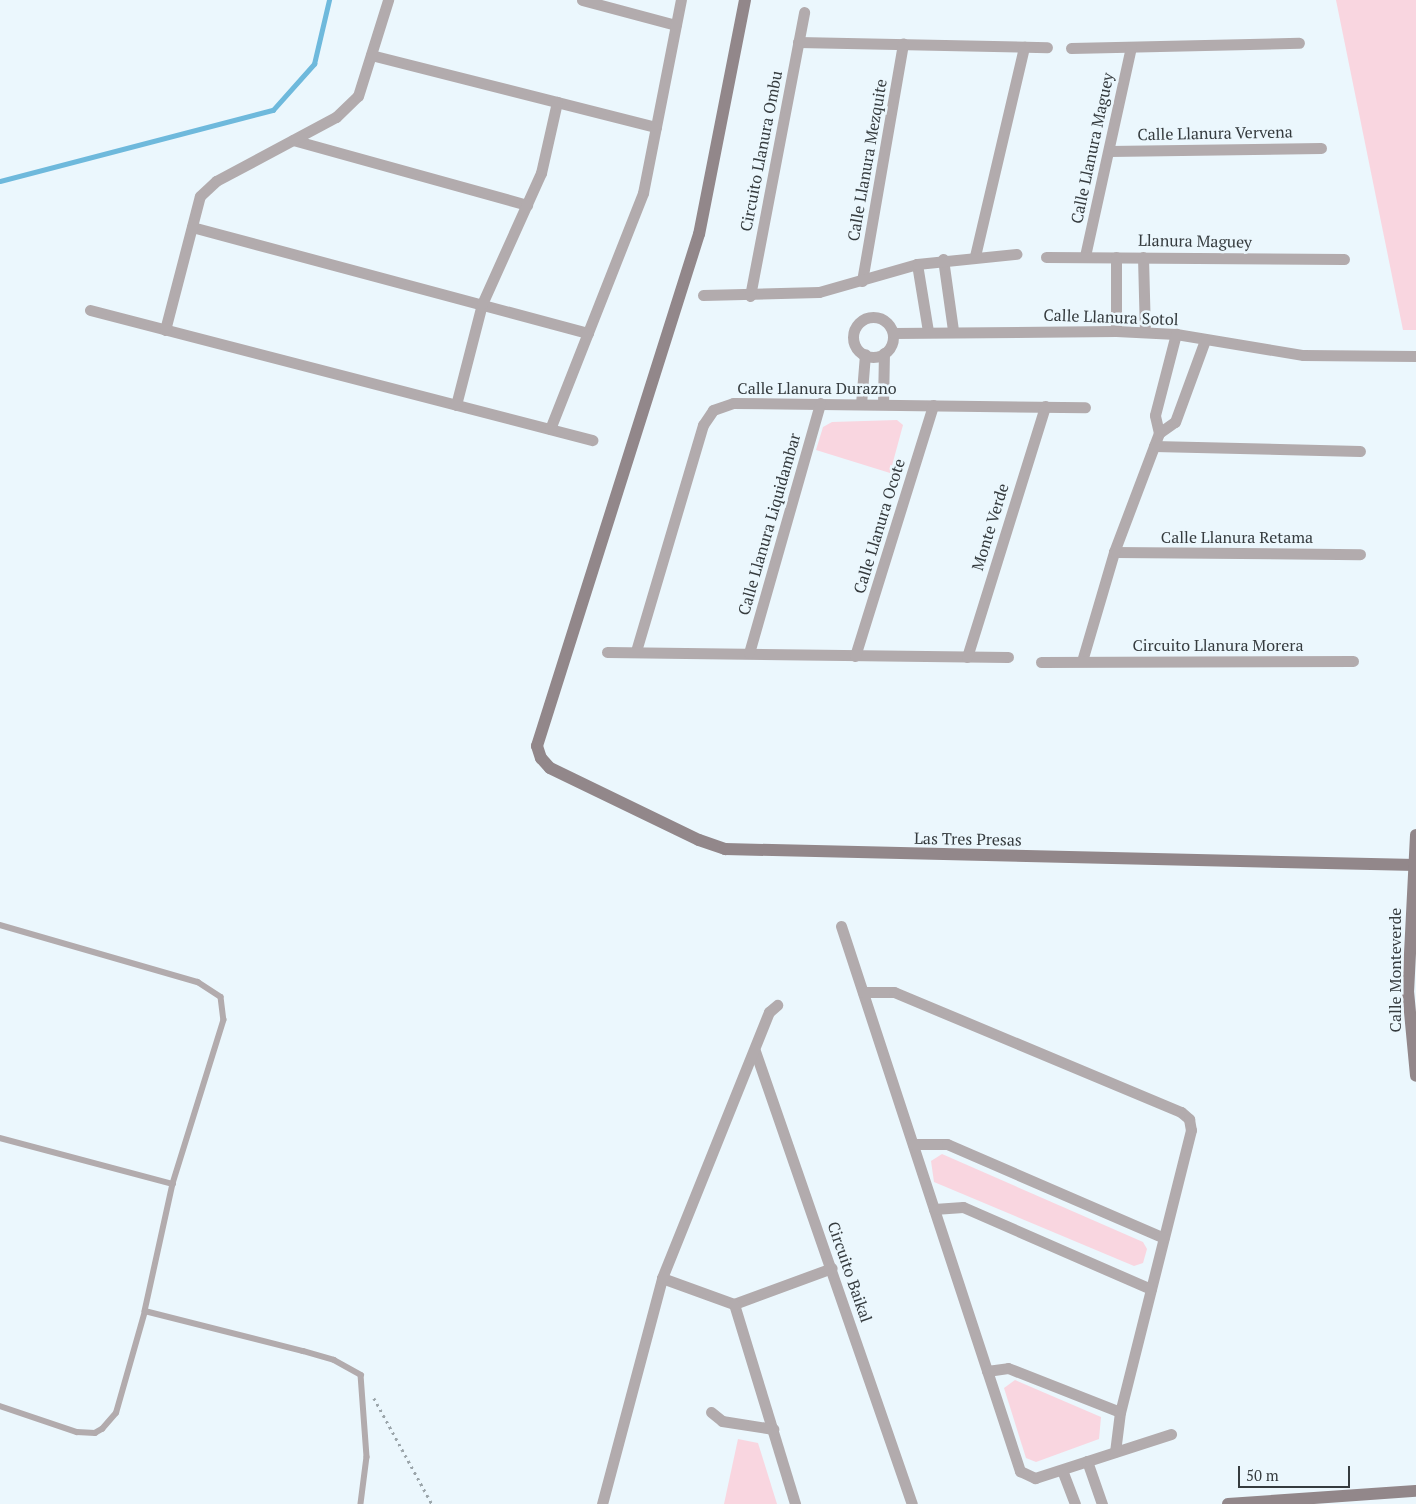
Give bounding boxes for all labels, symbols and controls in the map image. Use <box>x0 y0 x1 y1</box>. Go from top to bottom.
street label: Circuito Llanura Ombu <box>736 69 786 233</box>
street label: Calle Llanura Maguey <box>1067 71 1117 225</box>
street label: Calle Llanura Mezquite <box>843 77 891 243</box>
street label: Calle Llanura Vervena <box>1137 122 1293 144</box>
street label: Llanura Maguey <box>1138 230 1252 252</box>
street label: Calle Llanura Sotol <box>1043 305 1179 329</box>
street label: Calle Llanura Durazno <box>737 378 897 398</box>
street label: Calle Llanura Liquidambar <box>734 431 804 617</box>
street label: Calle Llanura Ocote <box>849 456 909 596</box>
street label: Monte Verde <box>968 481 1012 573</box>
street label: Calle Llanura Retama <box>1161 527 1313 547</box>
street label: Circuito Llanura Morera <box>1132 635 1304 655</box>
street label: Las Tres Presas <box>914 828 1022 850</box>
street label: Calle Monteverde <box>1385 908 1405 1032</box>
street label: Circuito Baikal <box>824 1219 876 1325</box>
scale bar <box>1241 1456 1354 1488</box>
text: 50 m <box>1246 1465 1279 1485</box>

